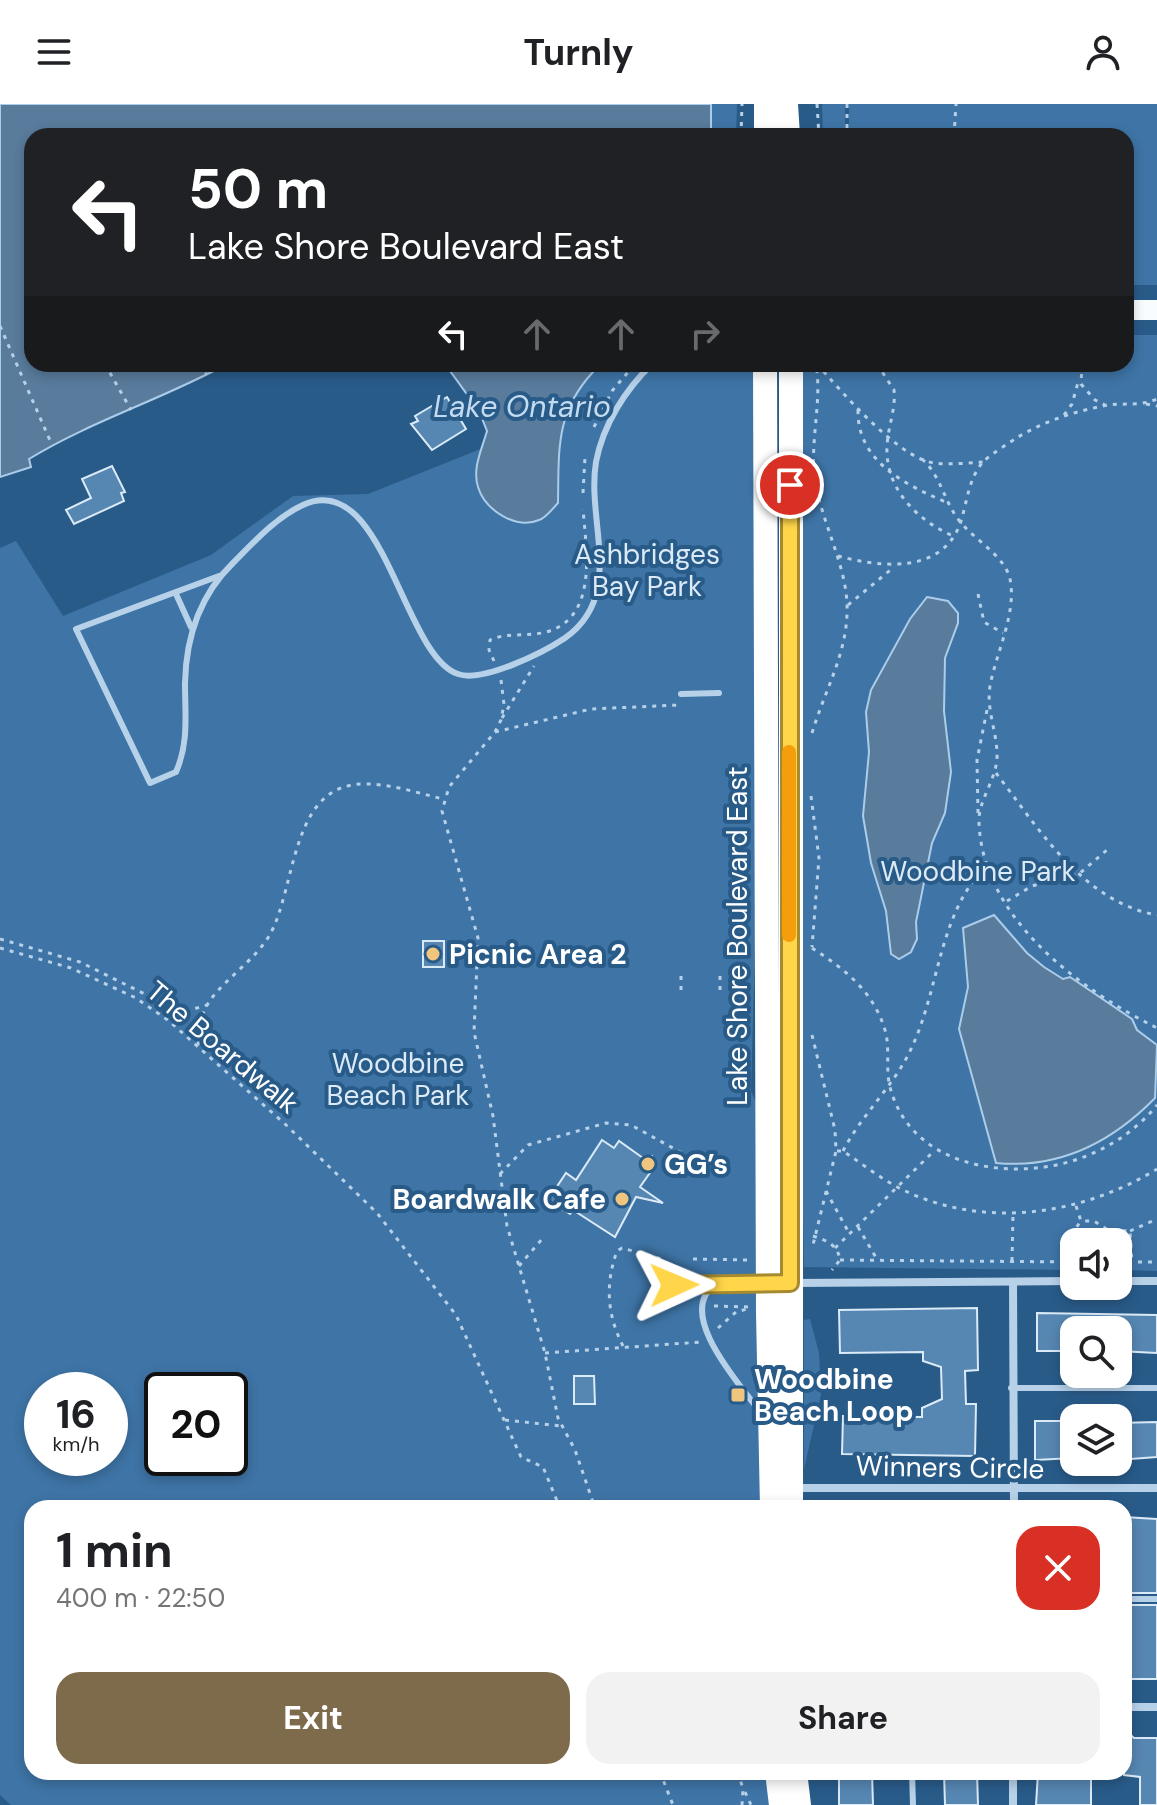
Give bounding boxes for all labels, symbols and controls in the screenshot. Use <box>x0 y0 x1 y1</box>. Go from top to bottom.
text: Turnly <box>523 29 634 76</box>
icon: menu <box>32 30 76 74</box>
icon: person <box>1081 30 1125 74</box>
text: 50 m <box>188 152 328 225</box>
icon: left <box>56 160 160 264</box>
text: Lake Shore Boulevard East <box>188 223 624 270</box>
icon: left <box>431 312 475 356</box>
icon: ahead <box>515 312 559 356</box>
icon: ahead <box>599 312 643 356</box>
icon: right <box>683 312 727 356</box>
water label: Lake Ontario <box>433 387 611 426</box>
pin <box>756 451 824 519</box>
icon: arrive <box>768 463 812 507</box>
park label: Ashbridges Bay Park <box>574 536 720 605</box>
street label: Lake Shore Boulevard East <box>719 766 756 1106</box>
park label: Woodbine Park <box>880 853 1076 890</box>
place label: Picnic Area 2 <box>449 936 626 973</box>
marker: Picnic Area 2 <box>424 945 442 963</box>
street label: The Boardwalk <box>139 973 306 1122</box>
park label: Woodbine Beach Park <box>327 1045 469 1114</box>
place label: GG’s <box>664 1146 728 1183</box>
marker: GG’s <box>639 1155 657 1173</box>
place label: Boardwalk Cafe <box>392 1181 606 1218</box>
marker: Boardwalk Cafe <box>613 1190 631 1208</box>
map controls <box>1060 1228 1132 1476</box>
button: sound <box>1060 1228 1132 1300</box>
position arrow <box>632 1243 716 1327</box>
button: search <box>1060 1316 1132 1388</box>
place label: Woodbine Beach Loop <box>754 1361 914 1430</box>
speed limit sign: 20 <box>144 1372 248 1476</box>
marker: Woodbine Beach Loop <box>729 1386 747 1404</box>
text: 16 <box>56 1388 96 1440</box>
button: layers <box>1060 1404 1132 1476</box>
text: km/h <box>52 1431 100 1457</box>
street label: Winners Circle <box>855 1447 1045 1488</box>
text: 1 min <box>56 1519 173 1582</box>
button: close <box>1016 1526 1100 1610</box>
text: 400 m · 22:50 <box>56 1581 225 1615</box>
button: Exit <box>56 1672 570 1764</box>
button: Share <box>586 1672 1100 1764</box>

